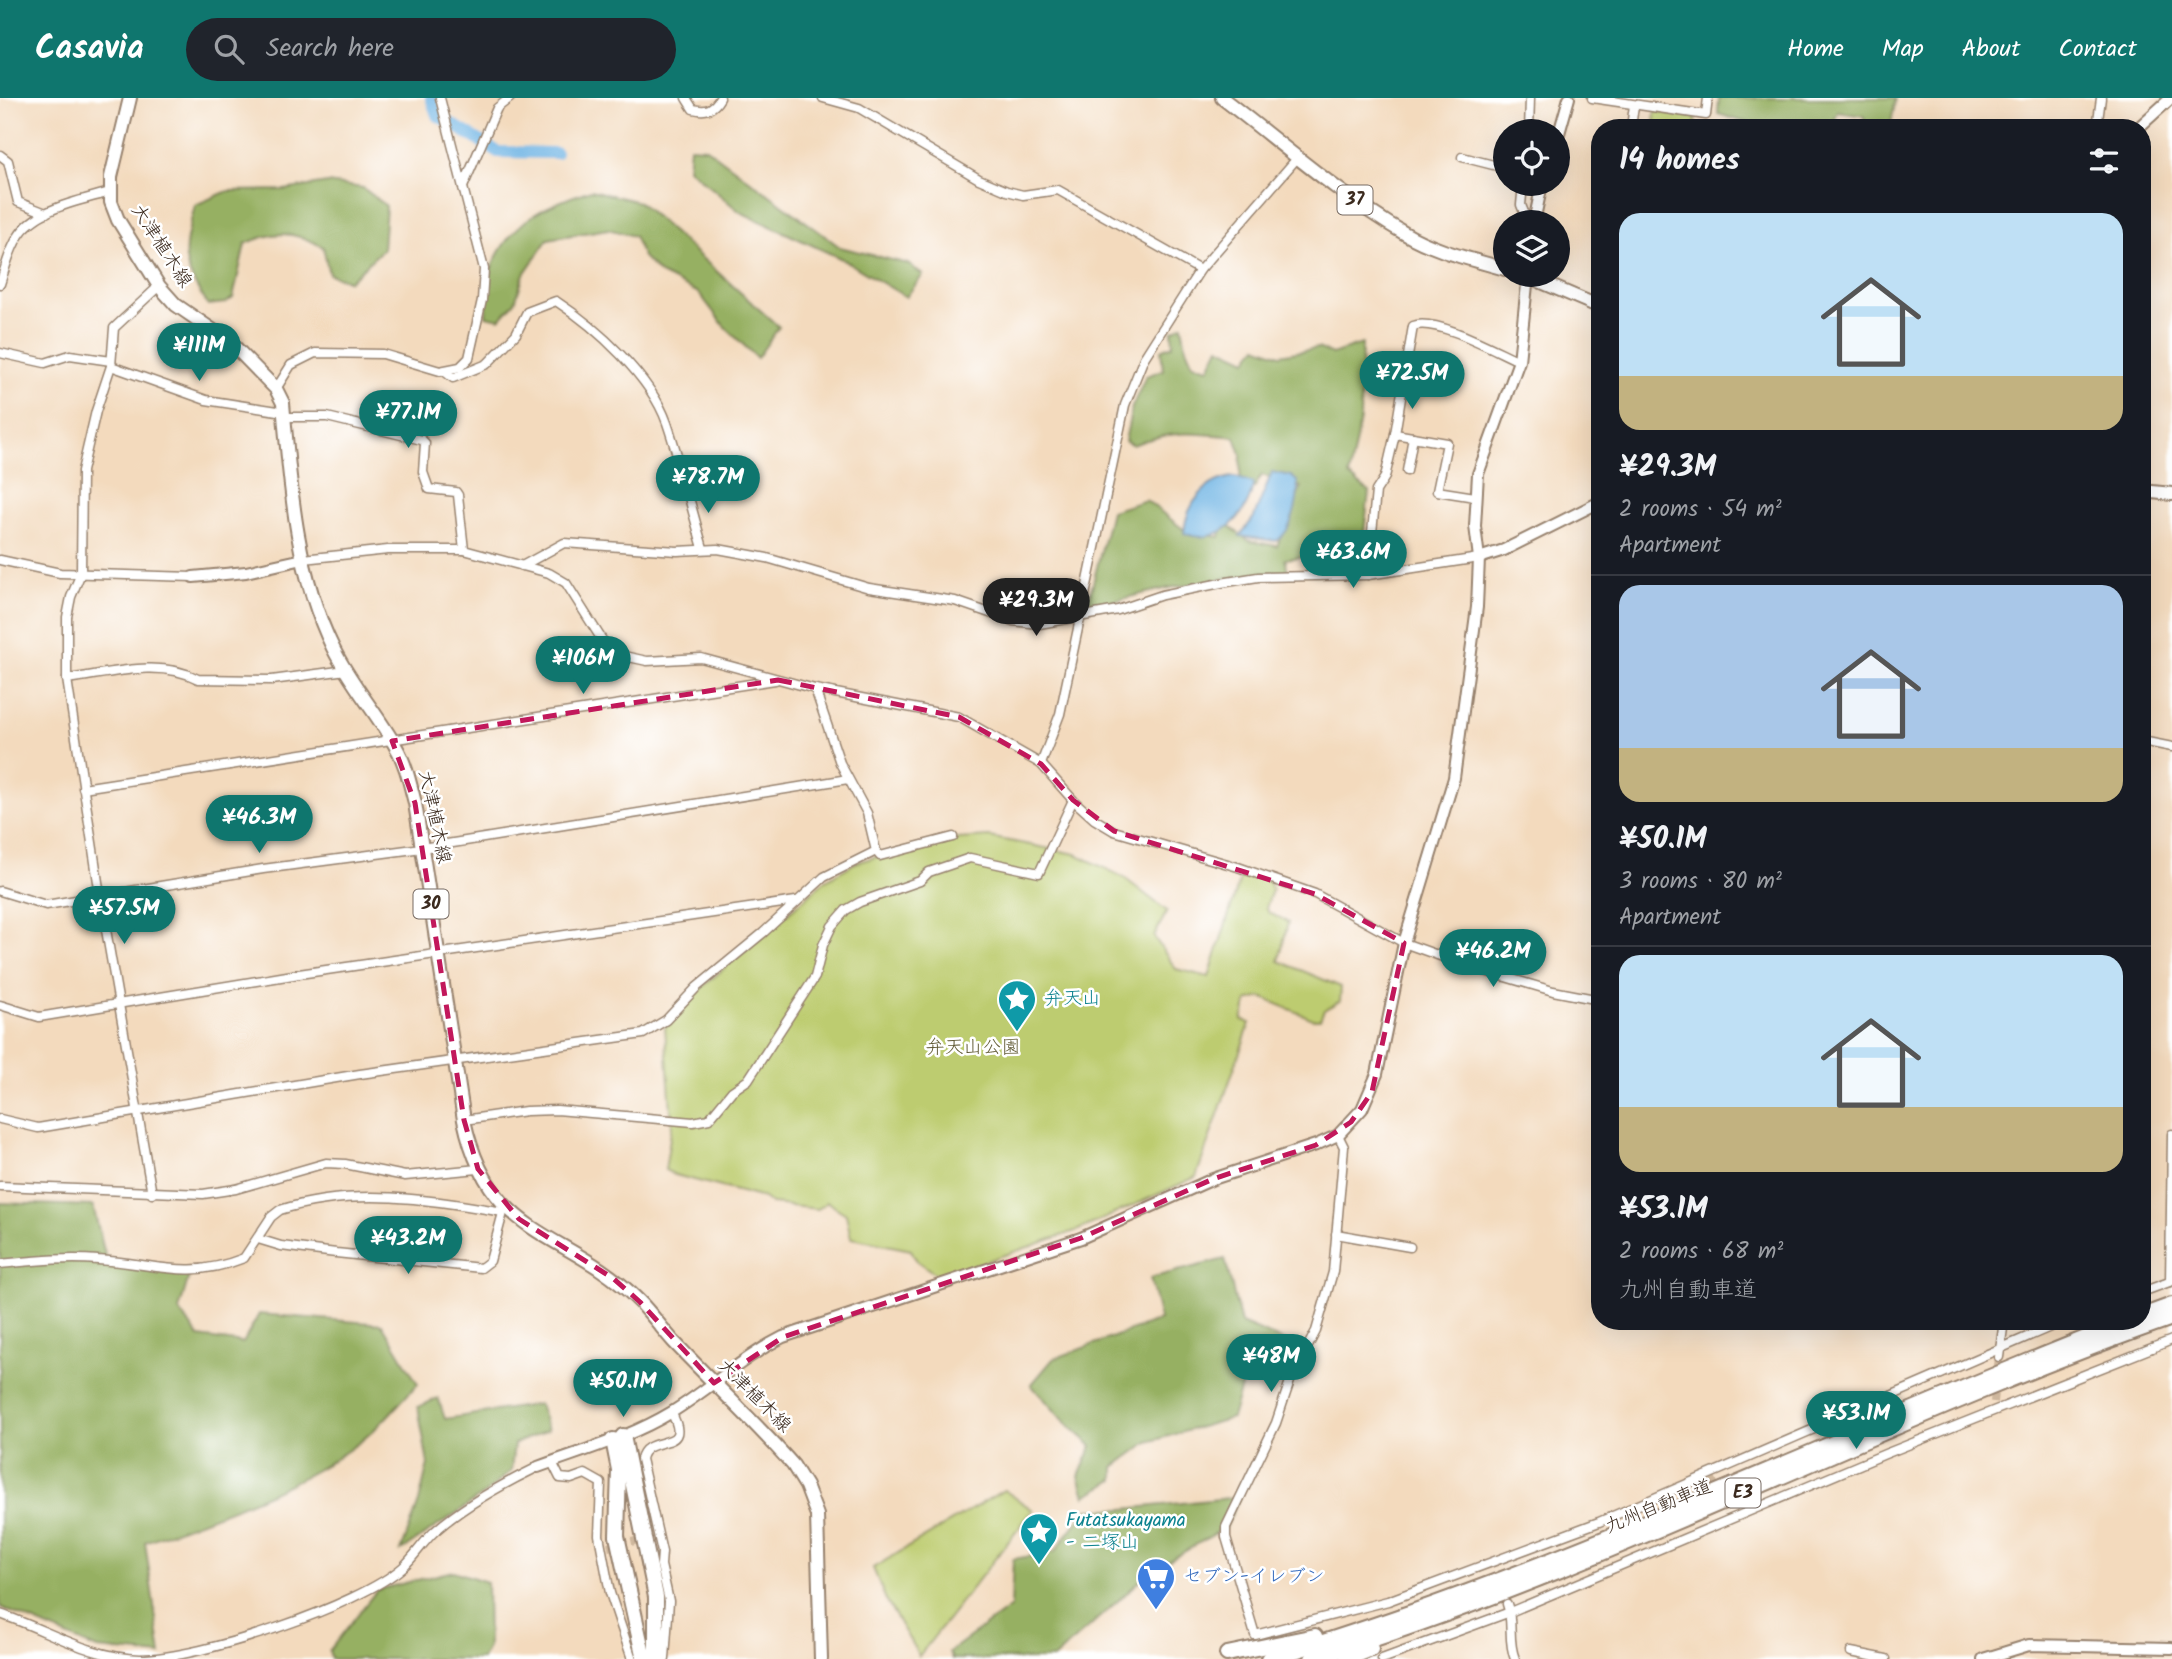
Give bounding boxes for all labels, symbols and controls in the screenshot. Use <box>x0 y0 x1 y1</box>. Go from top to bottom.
search box <box>186 18 676 81</box>
text: Casavia <box>35 23 144 76</box>
text: Search here <box>266 28 394 70</box>
icon: search <box>210 30 248 68</box>
text: Home <box>1787 30 1844 69</box>
text: Map <box>1882 30 1924 69</box>
text: About <box>1962 30 2020 69</box>
text: Contact <box>2058 30 2137 69</box>
map controls <box>1493 119 1570 287</box>
button: locate <box>1493 119 1570 196</box>
text: 14 homes <box>1619 137 1740 185</box>
icon: filters <box>2085 142 2123 180</box>
road number: 37 <box>1338 186 1372 214</box>
street label: 大津植木線 <box>123 198 199 294</box>
button: layers <box>1493 210 1570 287</box>
icon: home <box>1808 259 1934 385</box>
pin: ¥111M <box>150 324 248 383</box>
text: ¥111M <box>173 328 225 364</box>
pin: ¥72.5M <box>1355 352 1469 411</box>
text: ¥72.5M <box>1376 356 1448 392</box>
pin: ¥77.1M <box>351 390 465 450</box>
text: ¥77.1M <box>375 395 441 431</box>
text: ¥29.3M <box>1619 444 1716 492</box>
pin: ¥78.7M <box>651 456 765 515</box>
text: ¥78.7M <box>672 460 744 496</box>
text: 2 rooms · 54 m² <box>1619 492 1782 528</box>
text: Apartment <box>1619 528 1721 564</box>
pin: ¥63.6M <box>1296 531 1410 590</box>
text: ¥63.6M <box>1316 535 1390 571</box>
pin: ¥29.3M <box>979 578 1093 638</box>
text: ¥29.3M <box>999 583 1073 619</box>
icon: home <box>1808 631 1934 757</box>
pin: ¥106M <box>534 636 632 696</box>
text: ¥106M <box>552 641 614 677</box>
street label: 大津植木線 <box>409 767 459 867</box>
pin: ¥46.3M <box>202 796 316 855</box>
text: ¥46.3M <box>222 800 296 836</box>
text: ¥50.1M <box>1619 816 1707 864</box>
text: 3 rooms · 80 m² <box>1619 864 1782 900</box>
pin: ¥57.5M <box>67 886 181 946</box>
road number: 30 <box>414 890 448 918</box>
text: ¥57.5M <box>88 891 160 927</box>
text: Apartment <box>1619 900 1721 936</box>
pin: ¥46.2M <box>1436 930 1550 989</box>
text: ¥46.2M <box>1455 934 1531 970</box>
place icon: 弁天山 <box>996 978 1038 1033</box>
place label: 弁天山 <box>1044 984 1101 1014</box>
icon: home <box>1808 1000 1934 1126</box>
park label: 弁天山公園 <box>925 1033 1021 1063</box>
text: ¥53.1M <box>1619 1186 1708 1234</box>
pin: ¥43.2M <box>351 1216 465 1276</box>
text: ¥43.2M <box>370 1221 446 1257</box>
text: 2 rooms · 68 m² <box>1619 1234 1783 1270</box>
text: 九州自動車道 <box>1619 1273 1757 1309</box>
pin: ¥48M <box>1230 1334 1312 1394</box>
text: ¥48M <box>1242 1339 1300 1375</box>
street label: 大津植木線 <box>710 1352 798 1440</box>
pin: ¥50.1M <box>566 1360 680 1419</box>
text: ¥50.1M <box>589 1364 657 1400</box>
pin: ¥53.1M <box>1799 1392 1913 1451</box>
text: ¥53.1M <box>1822 1396 1890 1432</box>
street label: 九州自動車道 <box>1601 1472 1717 1542</box>
road number: E3 <box>1726 1478 1760 1508</box>
place label: Futatsukayama - 二塚山 <box>1066 1506 1186 1558</box>
place icon: Futatsukayama - 二塚山 <box>1018 1511 1060 1566</box>
supermarket icon: セブン-イレブン <box>1135 1556 1177 1611</box>
place label: セブン-イレブン <box>1183 1562 1325 1592</box>

